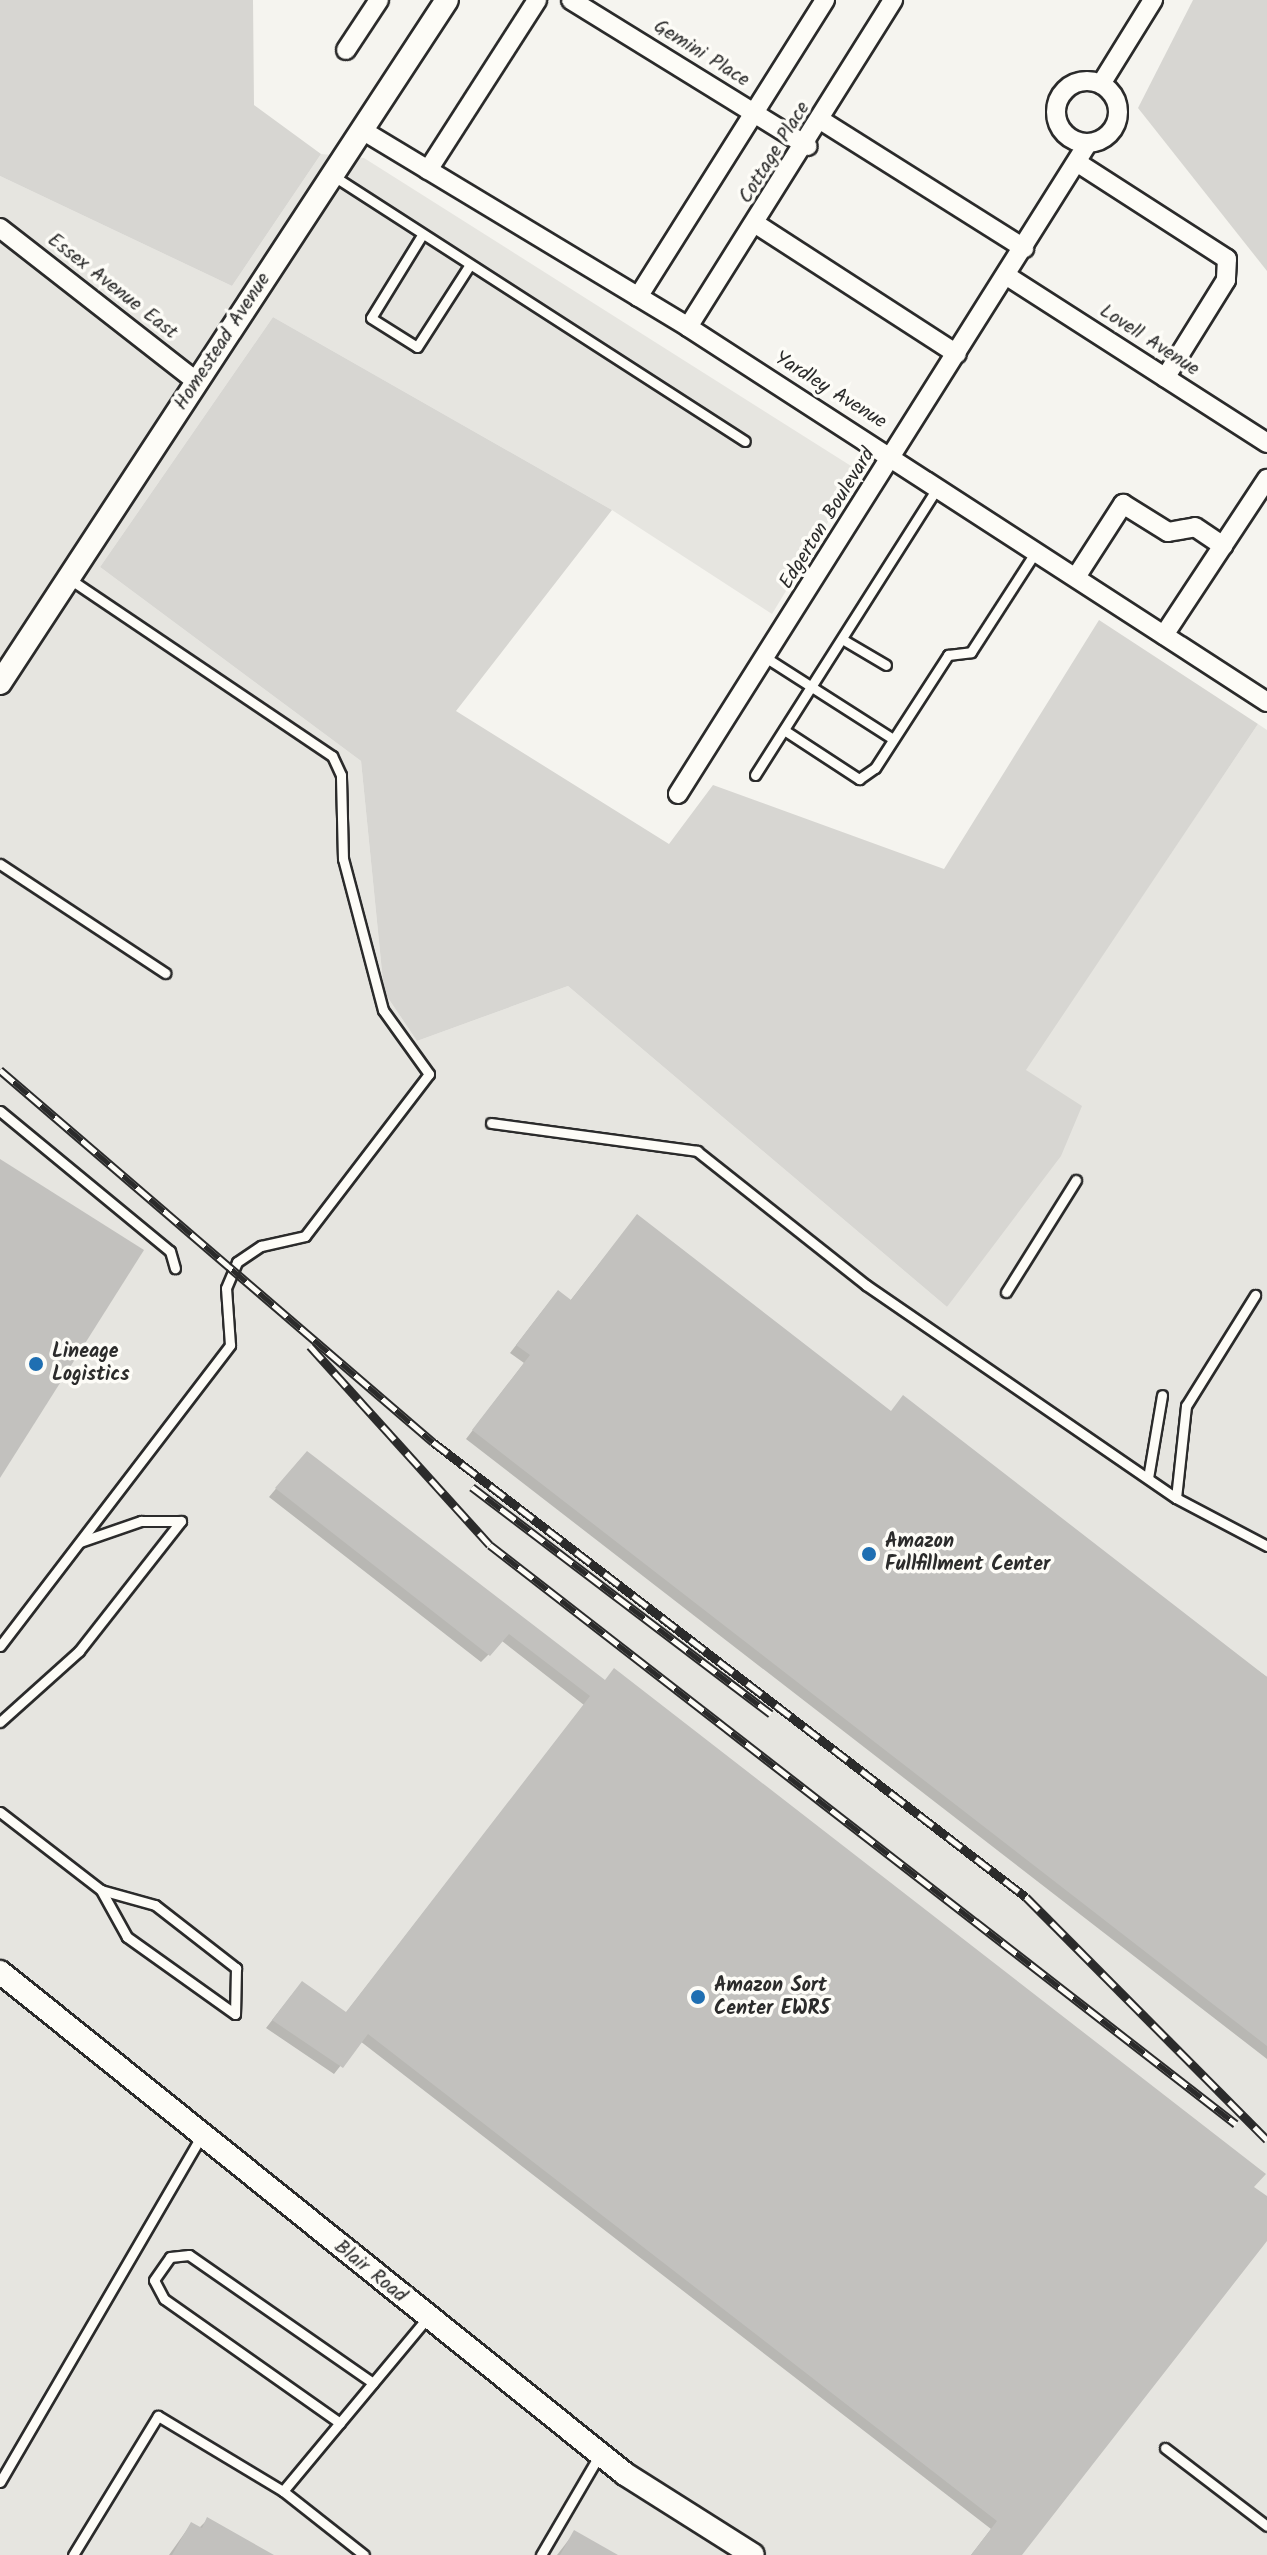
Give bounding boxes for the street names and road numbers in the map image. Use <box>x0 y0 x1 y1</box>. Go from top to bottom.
street label: Gemini Place <box>649 15 753 93</box>
street label: Cottage Place <box>734 98 816 208</box>
street label: Essex Avenue East <box>42 229 182 345</box>
street label: Homestead Avenue <box>170 269 276 415</box>
street label: Lovell Avenue <box>1095 300 1203 382</box>
street label: Yardley Avenue <box>770 347 890 435</box>
street label: Edgerton Boulevard <box>775 444 881 594</box>
street label: Blair Road <box>329 2235 411 2309</box>

